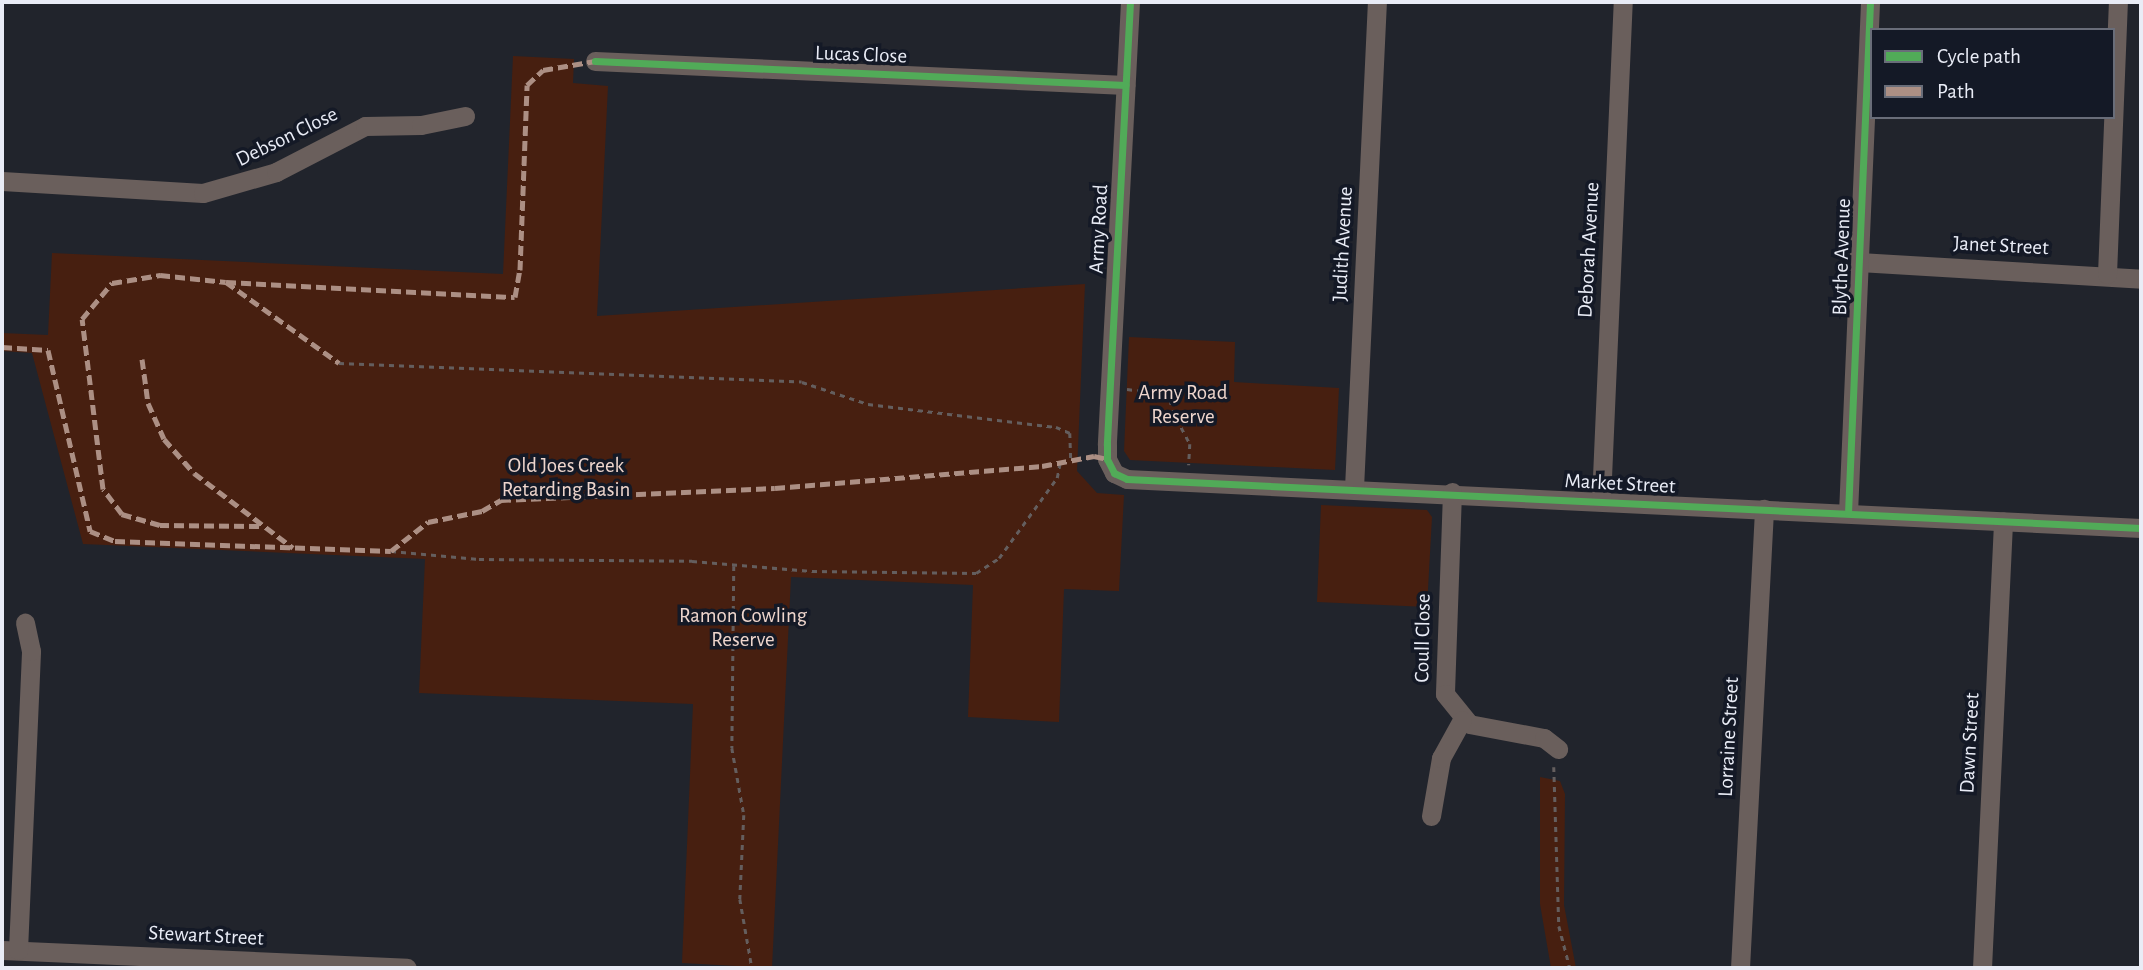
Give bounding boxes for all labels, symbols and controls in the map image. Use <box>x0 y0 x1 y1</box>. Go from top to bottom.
legend <box>1870 28 2115 119</box>
street label: Lucas Close <box>815 41 907 69</box>
text: Cycle path <box>1937 46 2021 67</box>
text: Path <box>1937 81 1975 102</box>
street label: Debson Close <box>232 102 342 172</box>
street label: Deborah Avenue <box>1573 181 1605 319</box>
street label: Army Road <box>1084 184 1114 274</box>
street label: Judith Avenue <box>1327 186 1359 302</box>
street label: Blythe Avenue <box>1827 198 1857 316</box>
street label: Janet Street <box>1953 231 2049 261</box>
park label: Army Road Reserve <box>1138 380 1228 430</box>
park label: Old Joes Creek Retarding Basin <box>502 453 630 503</box>
street label: Market Street <box>1564 469 1676 499</box>
street label: Coull Close <box>1410 593 1436 683</box>
park label: Ramon Cowling Reserve <box>679 603 807 653</box>
street label: Lorraine Street <box>1713 676 1745 798</box>
street label: Dawn Street <box>1955 692 1985 794</box>
street label: Stewart Street <box>148 920 264 952</box>

